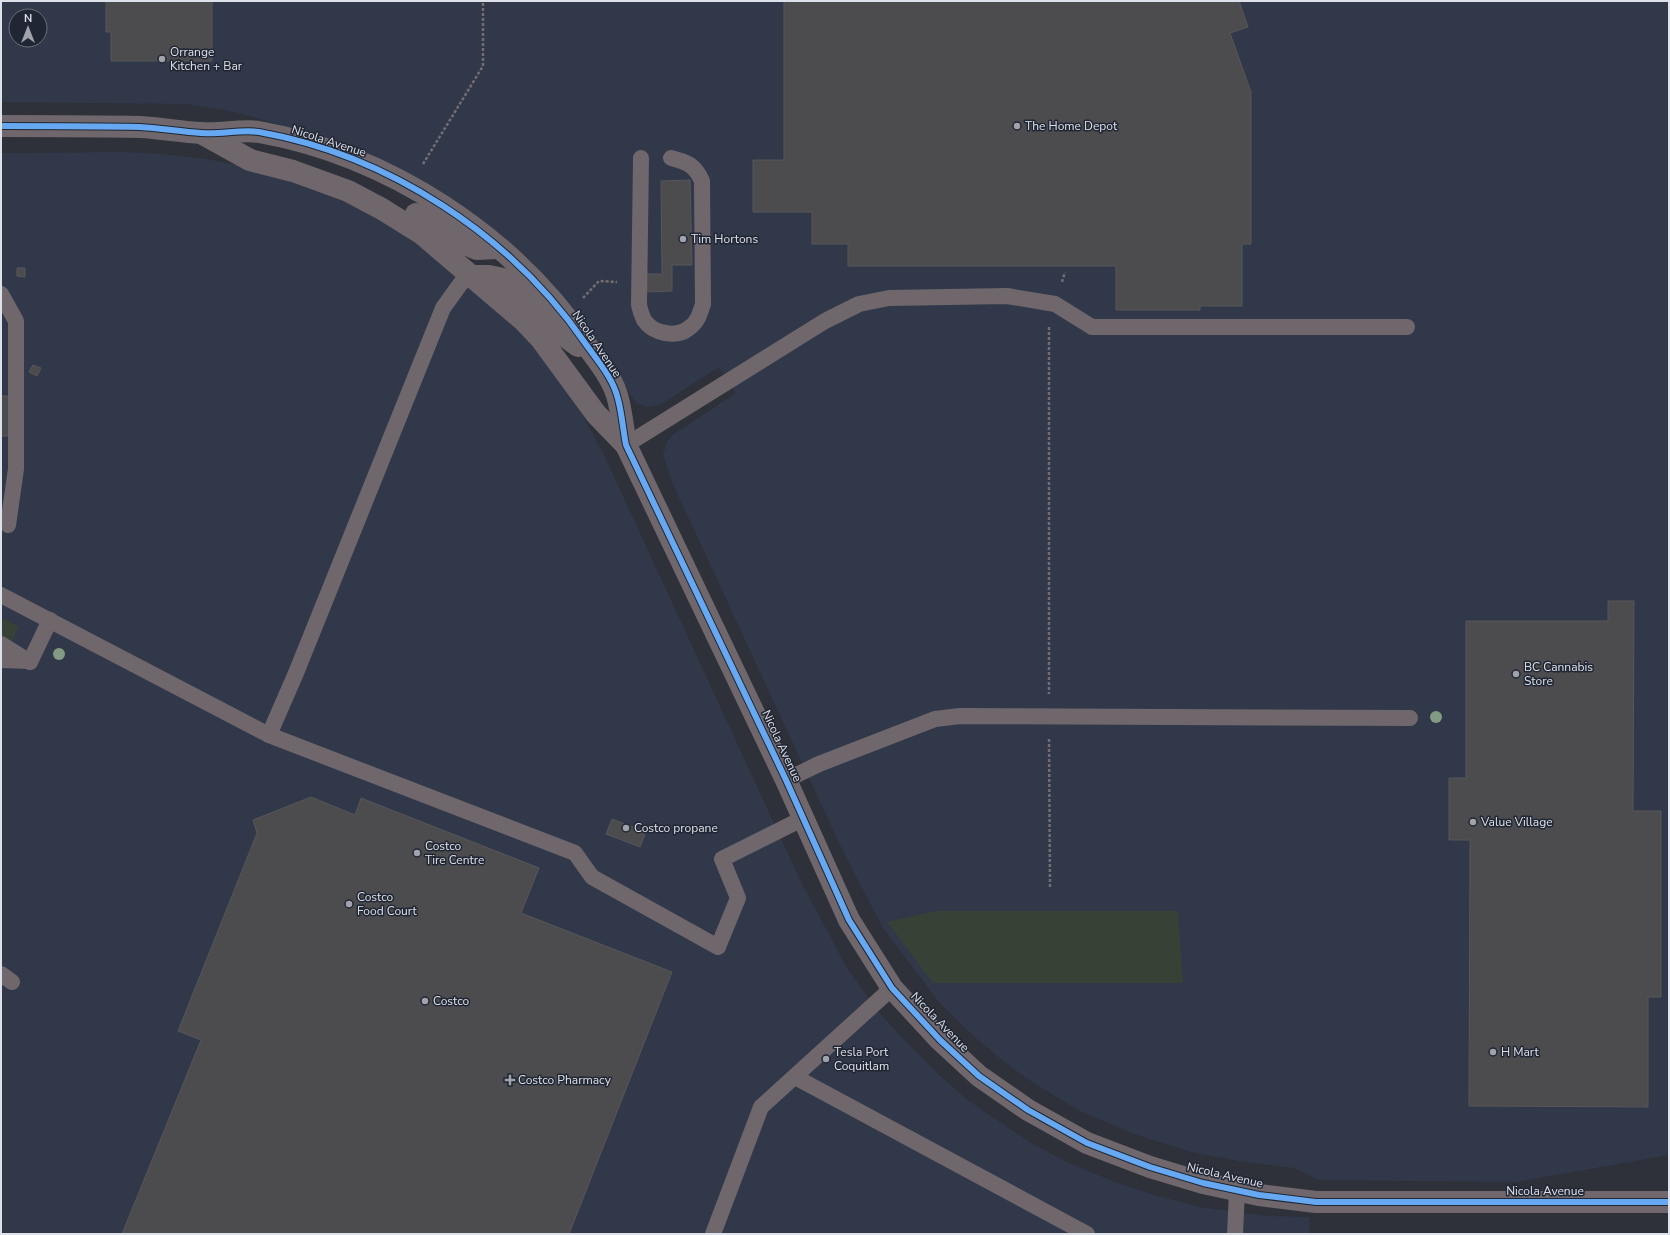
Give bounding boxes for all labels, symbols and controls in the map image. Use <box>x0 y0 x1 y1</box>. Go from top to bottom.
north arrow <box>8 8 48 48</box>
text: N <box>24 11 32 26</box>
place label: Orrange Kitchen + Bar <box>170 44 243 74</box>
marker: Orrange Kitchen + Bar <box>157 54 167 64</box>
place label: The Home Depot <box>1025 118 1118 134</box>
street label: Nicola Avenue <box>290 121 368 161</box>
marker: The Home Depot <box>1012 121 1022 131</box>
place label: Tim Hortons <box>691 231 758 247</box>
marker: Tim Hortons <box>678 234 688 244</box>
street label: Nicola Avenue <box>569 307 625 381</box>
place label: BC Cannabis Store <box>1524 659 1593 689</box>
marker: BC Cannabis Store <box>1511 669 1521 679</box>
street label: Nicola Avenue <box>758 707 806 785</box>
place label: Value Village <box>1480 814 1553 830</box>
marker: Value Village <box>1468 817 1478 827</box>
place label: Costco propane <box>634 820 718 836</box>
marker: Costco propane <box>621 823 631 833</box>
place label: Costco Tire Centre <box>425 838 484 868</box>
marker: Costco Tire Centre <box>412 848 422 858</box>
place label: Costco Food Court <box>357 889 417 919</box>
marker: Costco Food Court <box>344 899 354 909</box>
street label: Nicola Avenue <box>907 989 973 1055</box>
place label: Costco <box>433 993 470 1009</box>
marker: Costco <box>420 996 430 1006</box>
place label: Tesla Port Coquitlam <box>834 1044 889 1074</box>
place label: H Mart <box>1501 1044 1539 1060</box>
marker: H Mart <box>1488 1047 1498 1057</box>
marker: Tesla Port Coquitlam <box>821 1054 831 1064</box>
place label: Costco Pharmacy <box>518 1072 612 1088</box>
marker: Costco Pharmacy <box>505 1075 515 1085</box>
street label: Nicola Avenue <box>1185 1158 1265 1192</box>
street label: Nicola Avenue <box>1506 1183 1584 1199</box>

